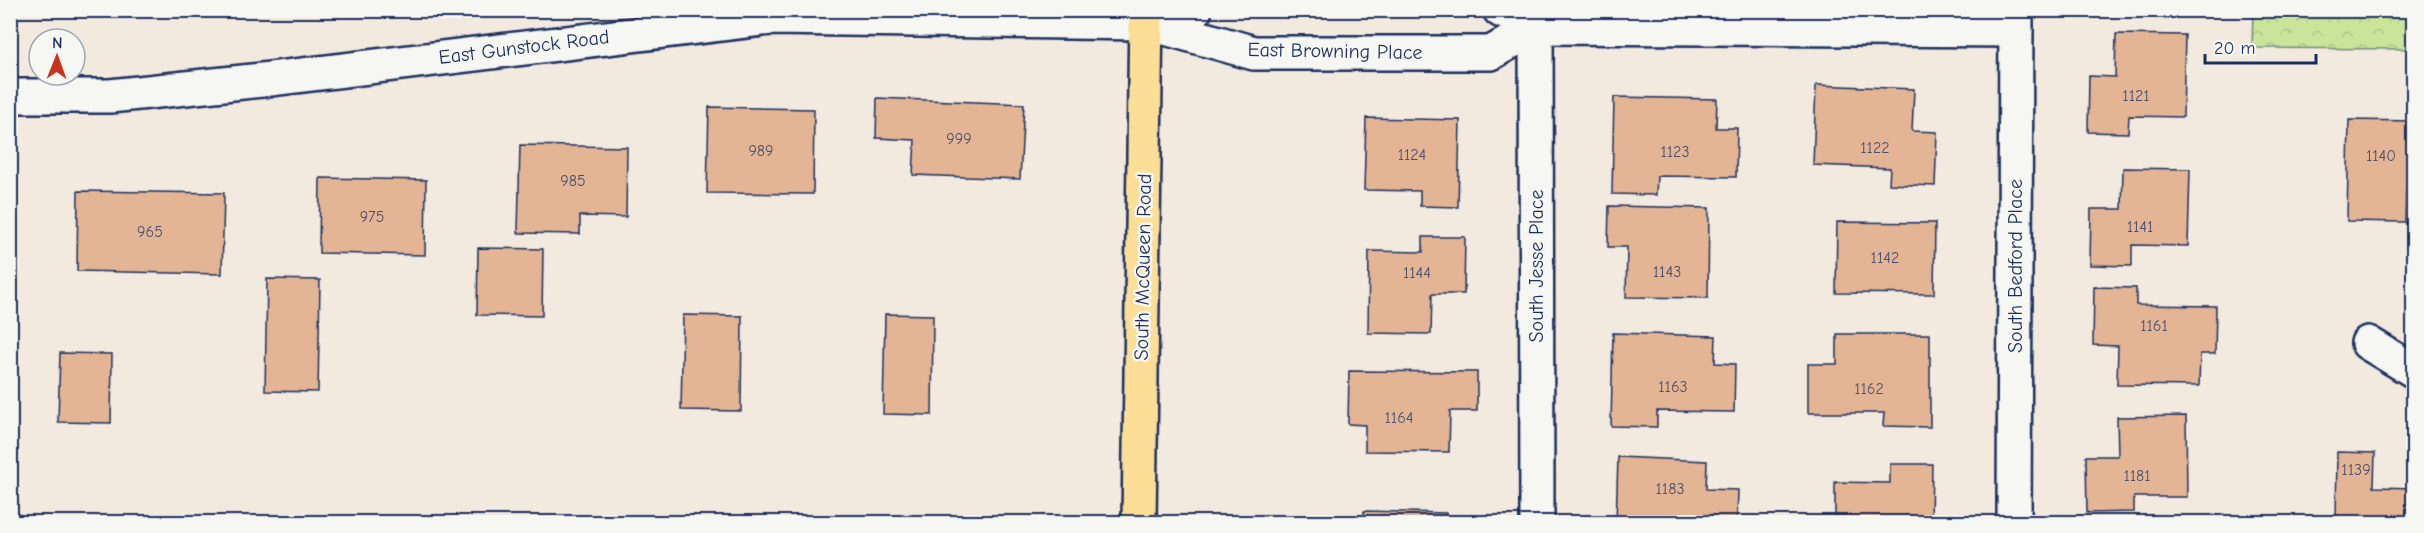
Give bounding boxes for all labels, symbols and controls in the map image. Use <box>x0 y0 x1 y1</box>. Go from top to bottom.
street label: East Gunstock Road <box>437 25 611 69</box>
north arrow <box>27 27 87 87</box>
scale bar <box>2205 27 2316 65</box>
text: N <box>52 34 63 52</box>
street label: East Browning Place <box>1247 38 1423 64</box>
text: 20 m <box>2214 38 2255 59</box>
house number: 1121 <box>2122 87 2150 105</box>
house number: 999 <box>946 130 972 148</box>
house number: 1122 <box>1860 139 1890 157</box>
house number: 989 <box>748 142 774 160</box>
house number: 1123 <box>1660 143 1690 161</box>
house number: 1124 <box>1398 146 1426 164</box>
house number: 1140 <box>2366 147 2396 165</box>
house number: 985 <box>560 172 586 190</box>
street label: South McQueen Road <box>1130 173 1156 361</box>
street label: South Bedford Place <box>2004 179 2027 353</box>
street label: South Jesse Place <box>1525 190 1548 342</box>
house number: 975 <box>360 208 384 226</box>
house number: 1141 <box>2127 218 2153 236</box>
house number: 965 <box>137 223 163 241</box>
house number: 1142 <box>1871 249 1899 267</box>
house number: 1143 <box>1653 263 1681 281</box>
house number: 1144 <box>1403 264 1431 282</box>
house number: 1161 <box>2140 317 2168 335</box>
house number: 1163 <box>1658 378 1688 396</box>
house number: 1162 <box>1854 380 1884 398</box>
house number: 1164 <box>1384 409 1414 427</box>
house number: 1139 <box>2341 461 2371 479</box>
house number: 1181 <box>2123 467 2151 485</box>
house number: 1183 <box>1655 480 1685 498</box>

